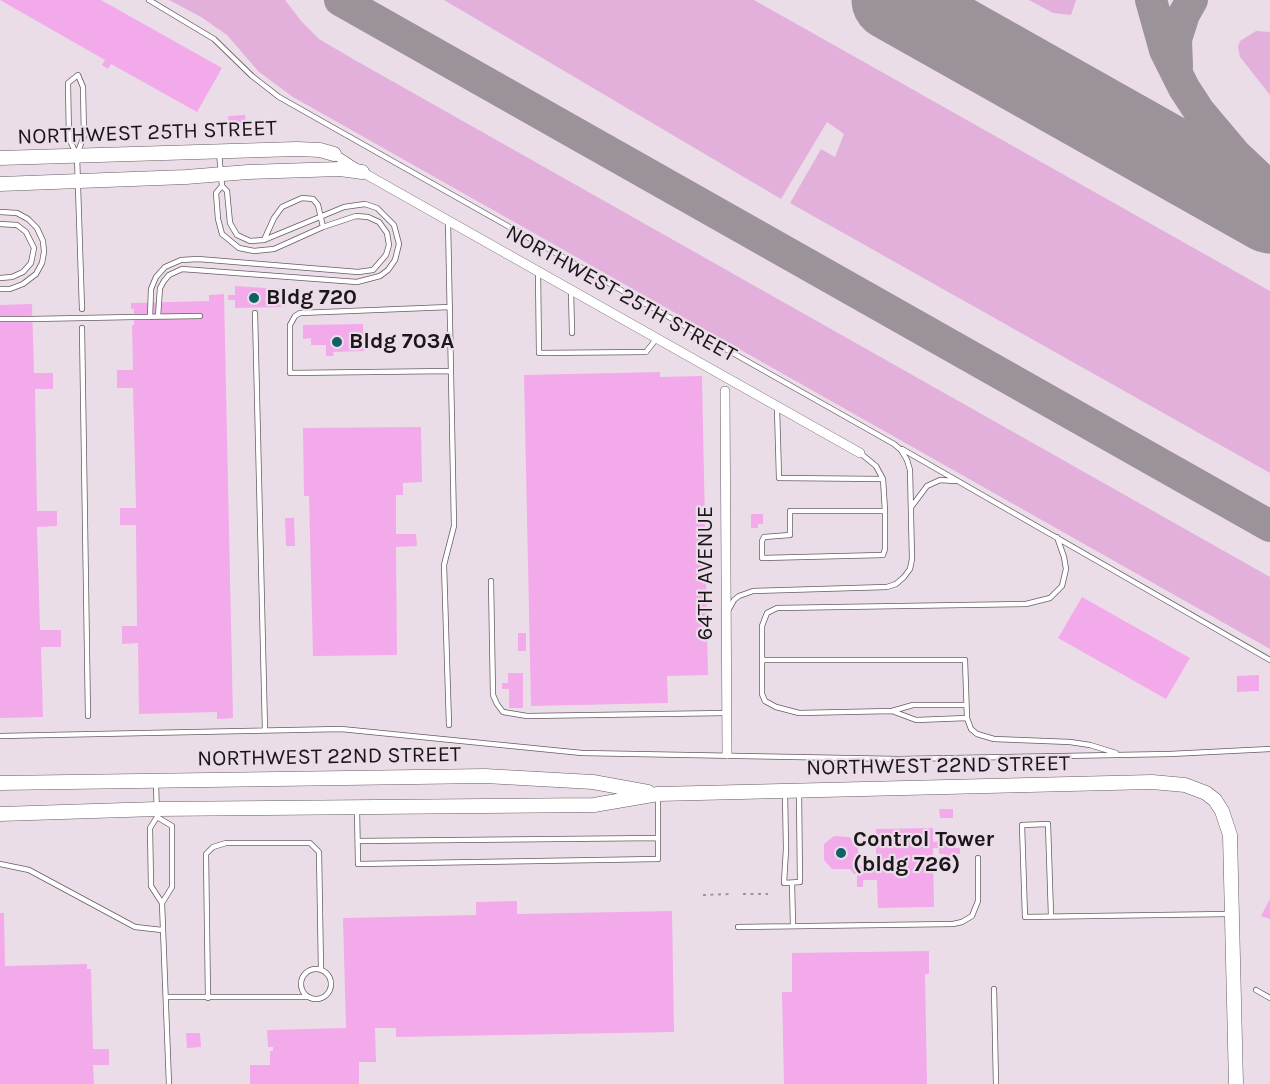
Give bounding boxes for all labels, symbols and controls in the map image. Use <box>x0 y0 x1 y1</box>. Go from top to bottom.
street label: NORTHWEST 25TH STREET <box>17 115 277 151</box>
street label: NORTHWEST 25TH STREET <box>501 220 741 368</box>
place label: Bldg 720 <box>266 285 357 311</box>
marker: Bldg 720 <box>247 291 261 305</box>
place label: Bldg 703A <box>349 329 454 355</box>
marker: Bldg 703A <box>330 335 344 349</box>
street label: 64TH AVENUE <box>693 506 719 640</box>
street label: NORTHWEST 22ND STREET <box>197 741 461 773</box>
street label: NORTHWEST 22ND STREET <box>806 750 1070 782</box>
place label: Control Tower (bldg 726) <box>853 827 994 878</box>
marker: Control Tower (bldg 726) <box>834 846 848 860</box>

